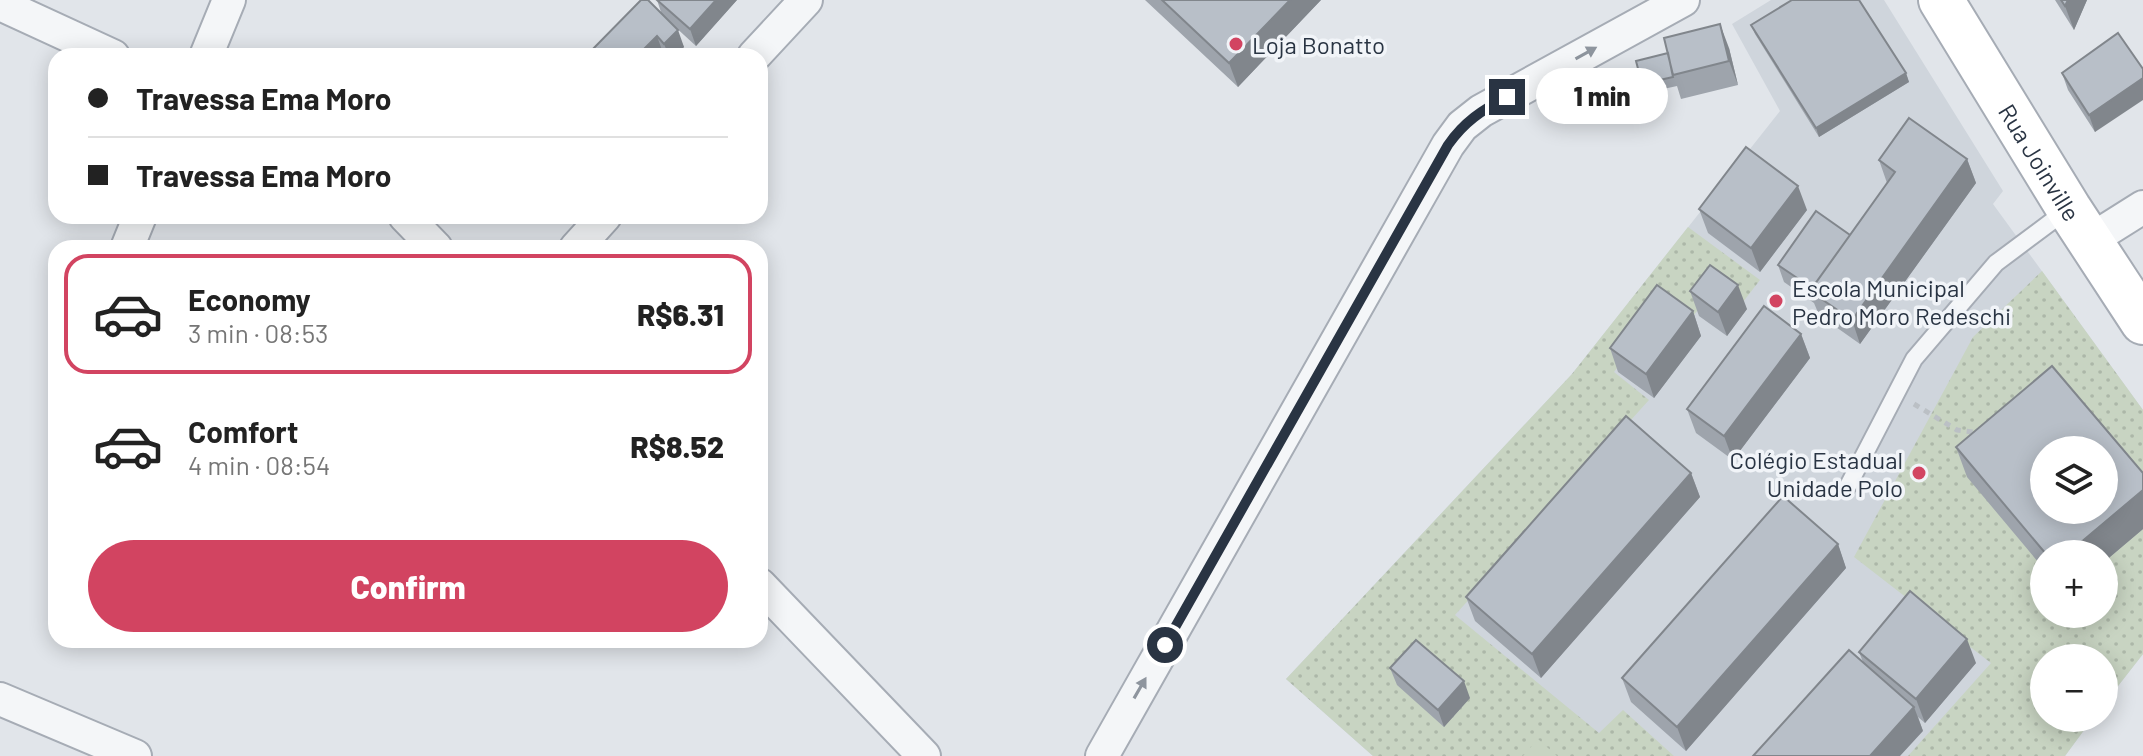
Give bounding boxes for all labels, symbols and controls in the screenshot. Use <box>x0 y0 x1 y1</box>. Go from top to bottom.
place label: Loja Bonatto <box>1252 30 1385 59</box>
marker: Loja Bonatto <box>1227 35 1245 53</box>
one-way arrow <box>1575 47 1598 60</box>
callout: 1 min <box>1535 69 1667 125</box>
route end <box>1489 79 1525 115</box>
text: Travessa Ema Moro <box>136 80 391 116</box>
text: 1 min <box>1573 80 1631 111</box>
street label: Rua Joinville <box>1993 98 2087 226</box>
text: Travessa Ema Moro <box>136 157 391 193</box>
place label: Escola Municipal Pedro Moro Redeschi <box>1792 273 2011 330</box>
icon: car <box>92 278 164 350</box>
text: Economy <box>188 281 311 317</box>
marker: Escola Municipal Pedro Moro Redeschi <box>1767 292 1785 310</box>
text: R$6.31 <box>637 296 724 332</box>
text: 3 min · 08:53 <box>188 317 328 348</box>
icon: car <box>92 410 164 482</box>
text: Comfort <box>188 413 298 449</box>
text: R$8.52 <box>630 428 724 464</box>
map controls <box>2030 436 2118 732</box>
button: layers <box>2030 436 2118 524</box>
place label: Colégio Estadual Unidade Polo <box>1729 445 1903 502</box>
text: 4 min · 08:54 <box>188 449 330 480</box>
marker: Colégio Estadual Unidade Polo <box>1910 464 1928 482</box>
button: Confirm <box>88 540 728 632</box>
button: + <box>2030 540 2118 628</box>
route start <box>1147 627 1183 663</box>
button: − <box>2030 644 2118 732</box>
one-way arrow <box>1133 677 1147 699</box>

